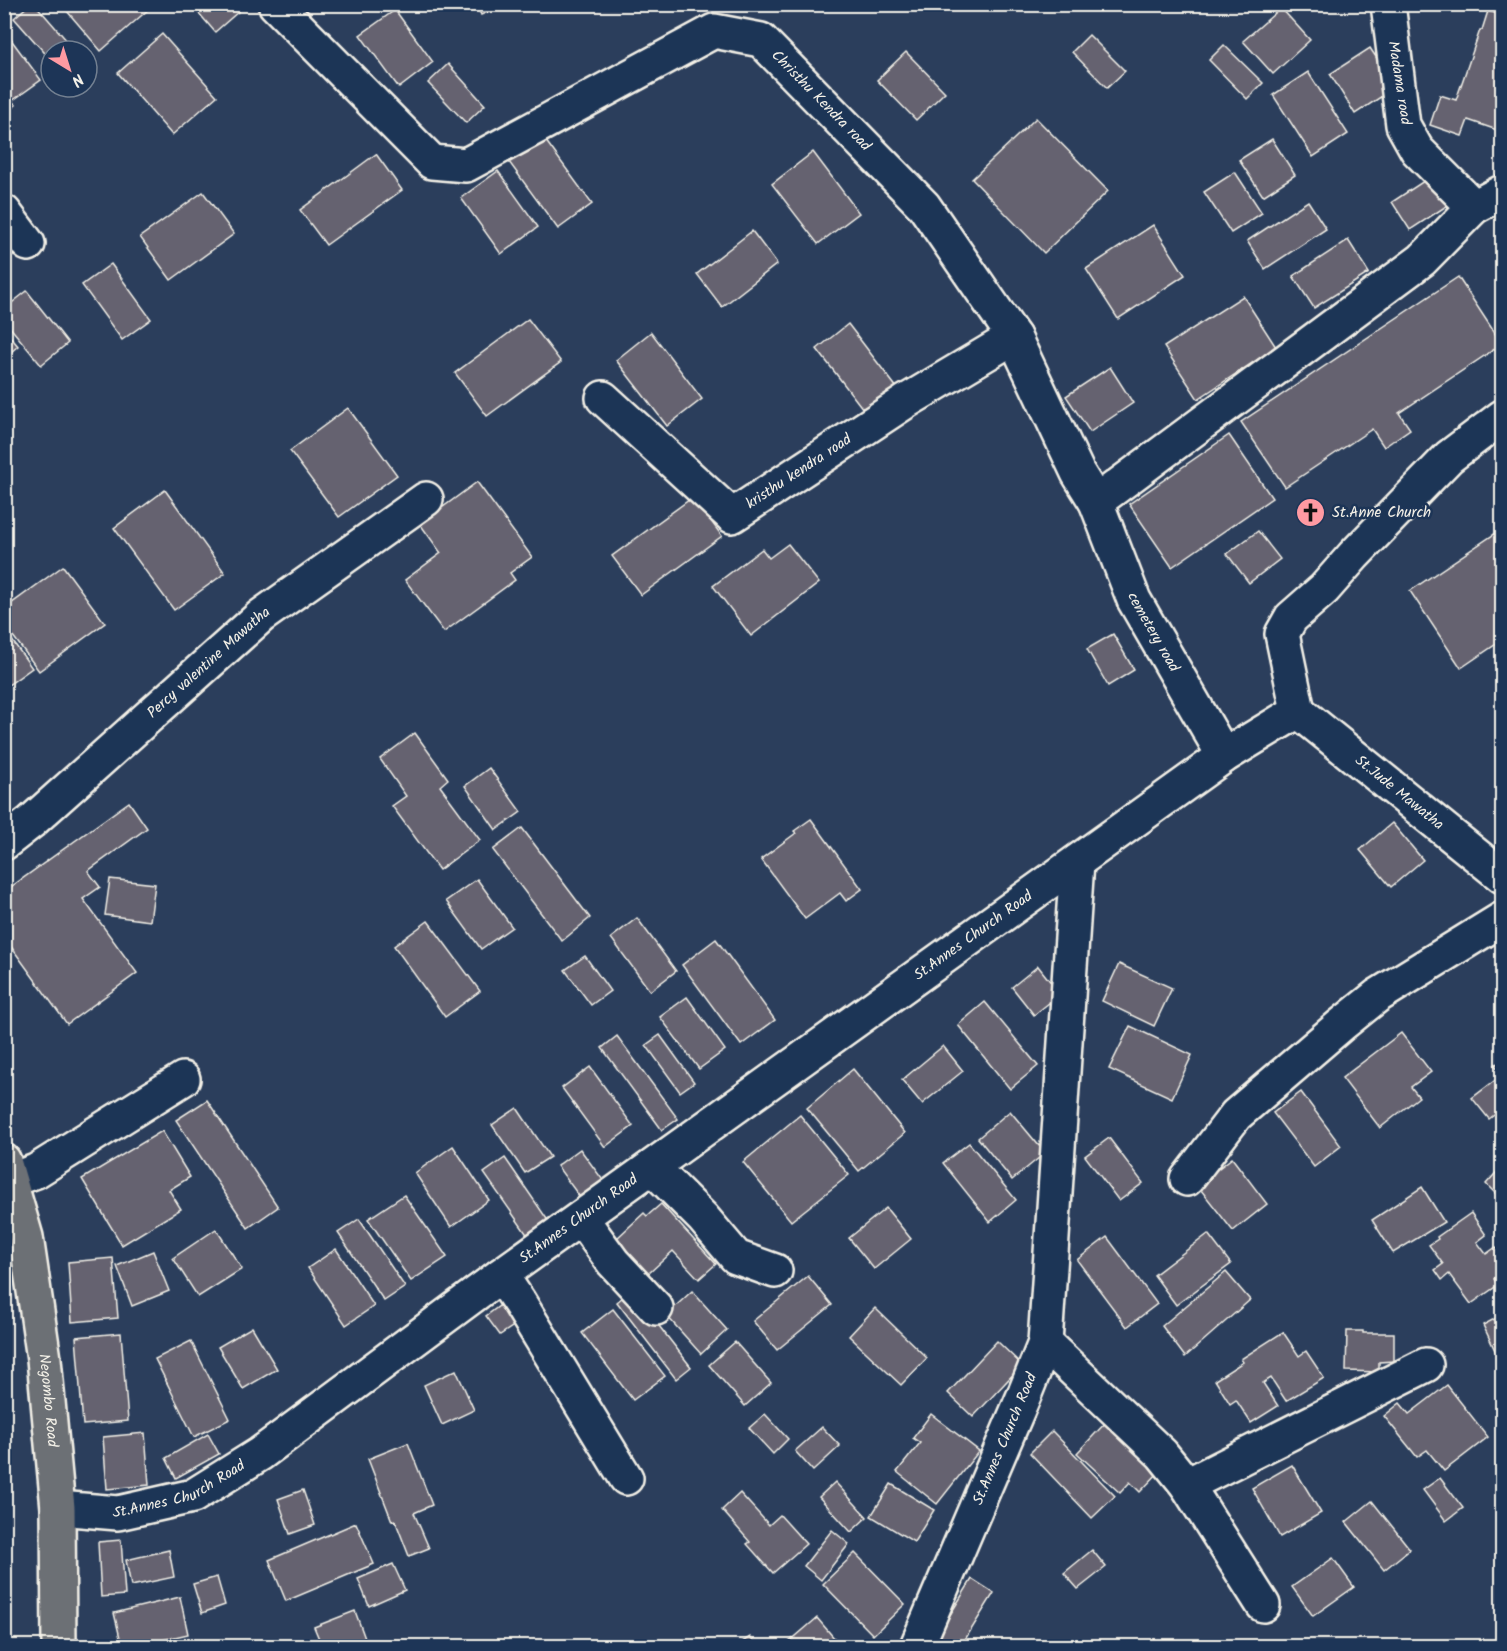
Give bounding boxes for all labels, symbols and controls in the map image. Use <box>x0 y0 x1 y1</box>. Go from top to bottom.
north arrow <box>39 39 99 99</box>
street label: Madama road <box>1381 39 1418 127</box>
street label: Christhu Kendra road <box>765 45 877 158</box>
text: N <box>66 67 89 93</box>
street label: kristhu kendra road <box>741 428 857 516</box>
church icon: St.Anne Church <box>1295 497 1327 529</box>
place label: St.Anne Church <box>1332 501 1431 525</box>
street label: cemetery road <box>1120 589 1186 677</box>
street label: Percy valentine Mawatha <box>142 601 276 725</box>
street label: St.Jude Mawatha <box>1349 749 1449 836</box>
street label: St.Annes Church Road <box>909 884 1038 987</box>
street label: St.Annes Church Road <box>514 1168 644 1270</box>
street label: Negombo Road <box>31 1352 64 1449</box>
street label: St.Annes Church Road <box>966 1369 1044 1509</box>
street label: St.Annes Church Road <box>112 1454 250 1525</box>

